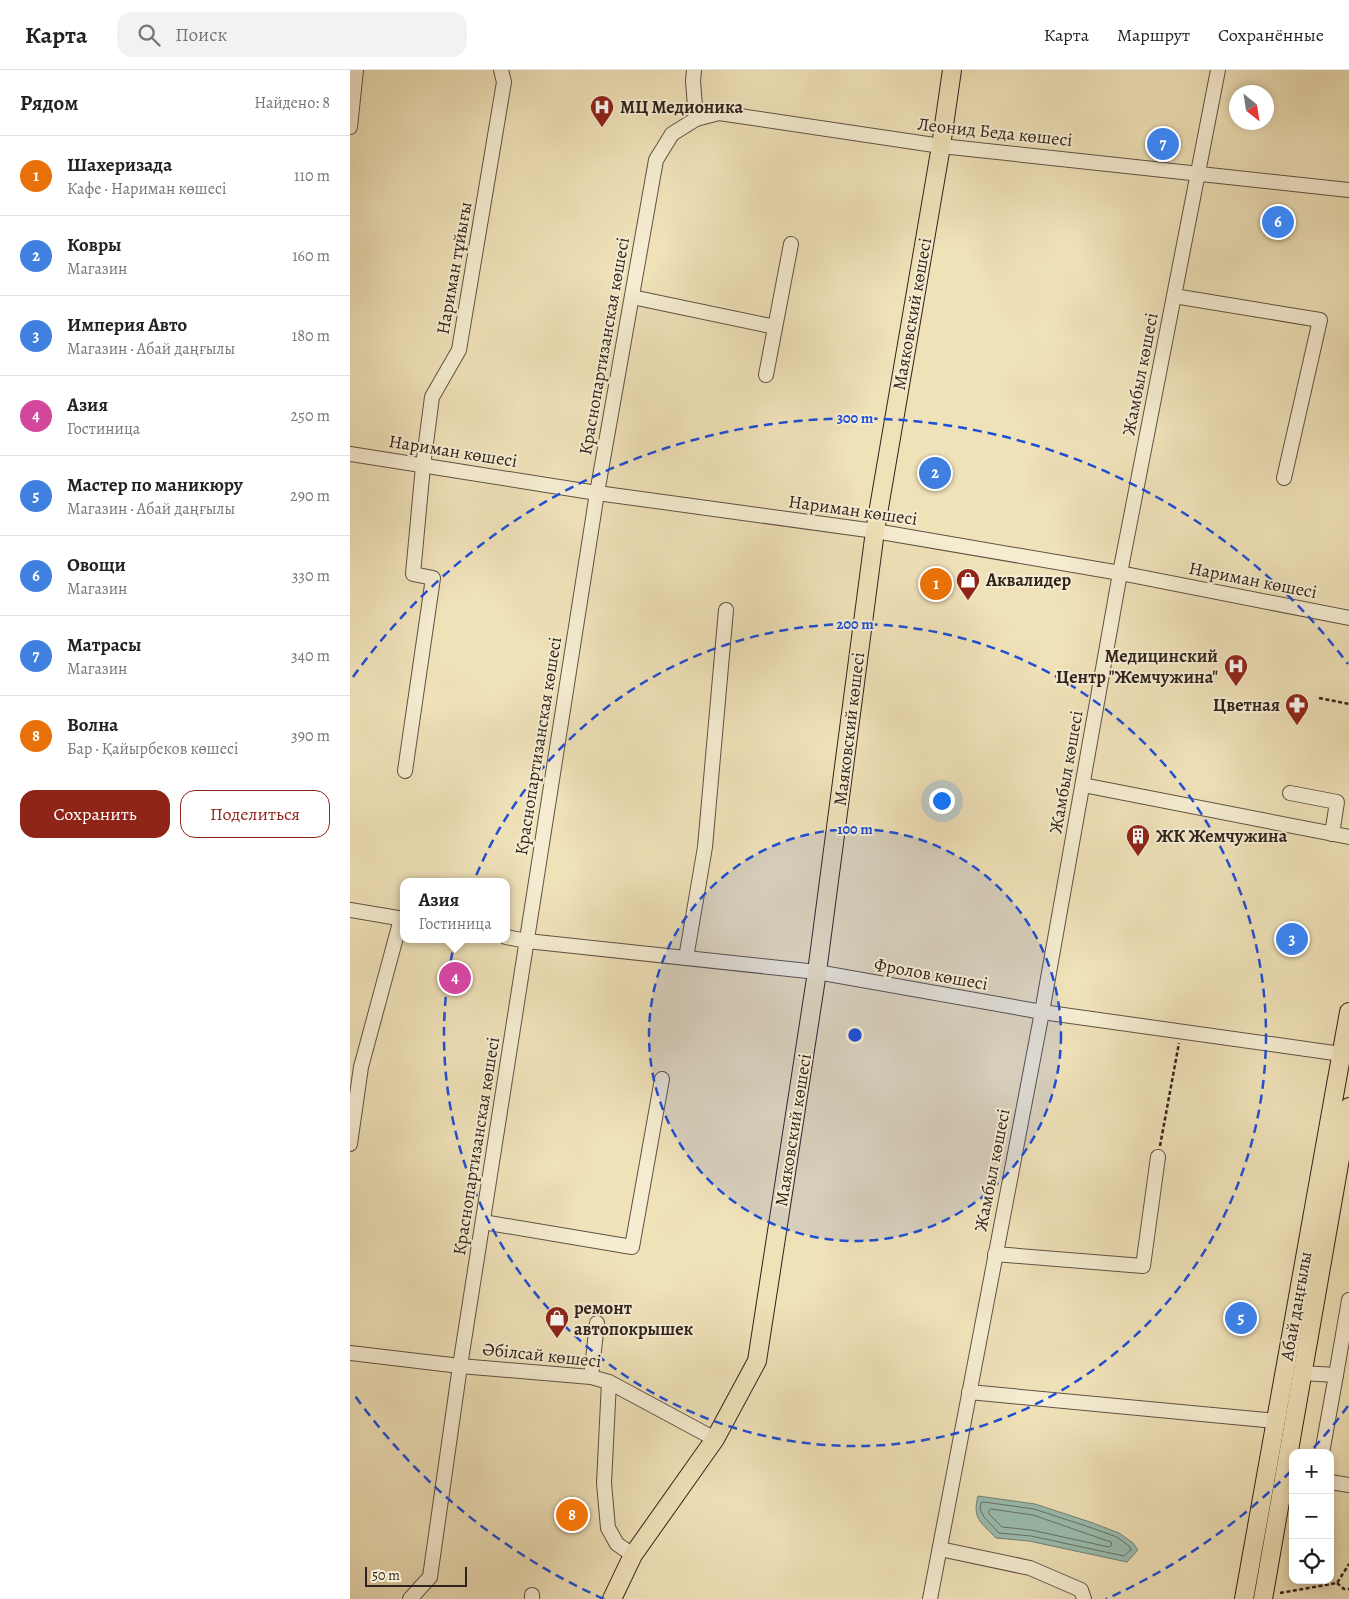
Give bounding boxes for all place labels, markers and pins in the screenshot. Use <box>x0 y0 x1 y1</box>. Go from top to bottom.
hospital icon: МЦ Медионика <box>589 94 615 128</box>
place label: МЦ Медионика <box>620 95 743 119</box>
pin: 7 <box>1147 125 1179 163</box>
pin: 6 <box>1262 203 1294 241</box>
pin: 2 <box>919 454 951 492</box>
pin: 1 <box>920 565 952 603</box>
shop icon: Аквалидер <box>955 567 981 601</box>
place label: Аквалидер <box>985 568 1072 592</box>
place label: Медицинский Центр "Жемчужина" <box>1056 644 1218 689</box>
hospital icon: Медицинский Центр "Жемчужина" <box>1223 653 1249 687</box>
pharmacy icon: Цветная <box>1284 692 1310 726</box>
place label: Цветная <box>1213 693 1280 717</box>
building icon: ЖК Жемчужина <box>1125 823 1151 857</box>
place label: ЖК Жемчужина <box>1156 824 1288 848</box>
pin: 3 <box>1276 920 1308 958</box>
pin: 4 <box>439 959 471 997</box>
centre of rings <box>846 1026 864 1044</box>
place label: ремонт автопокрышек <box>574 1296 694 1341</box>
pin: 5 <box>1225 1299 1257 1337</box>
shop icon: ремонт автопокрышек <box>544 1305 570 1339</box>
pin: 8 <box>556 1496 588 1534</box>

